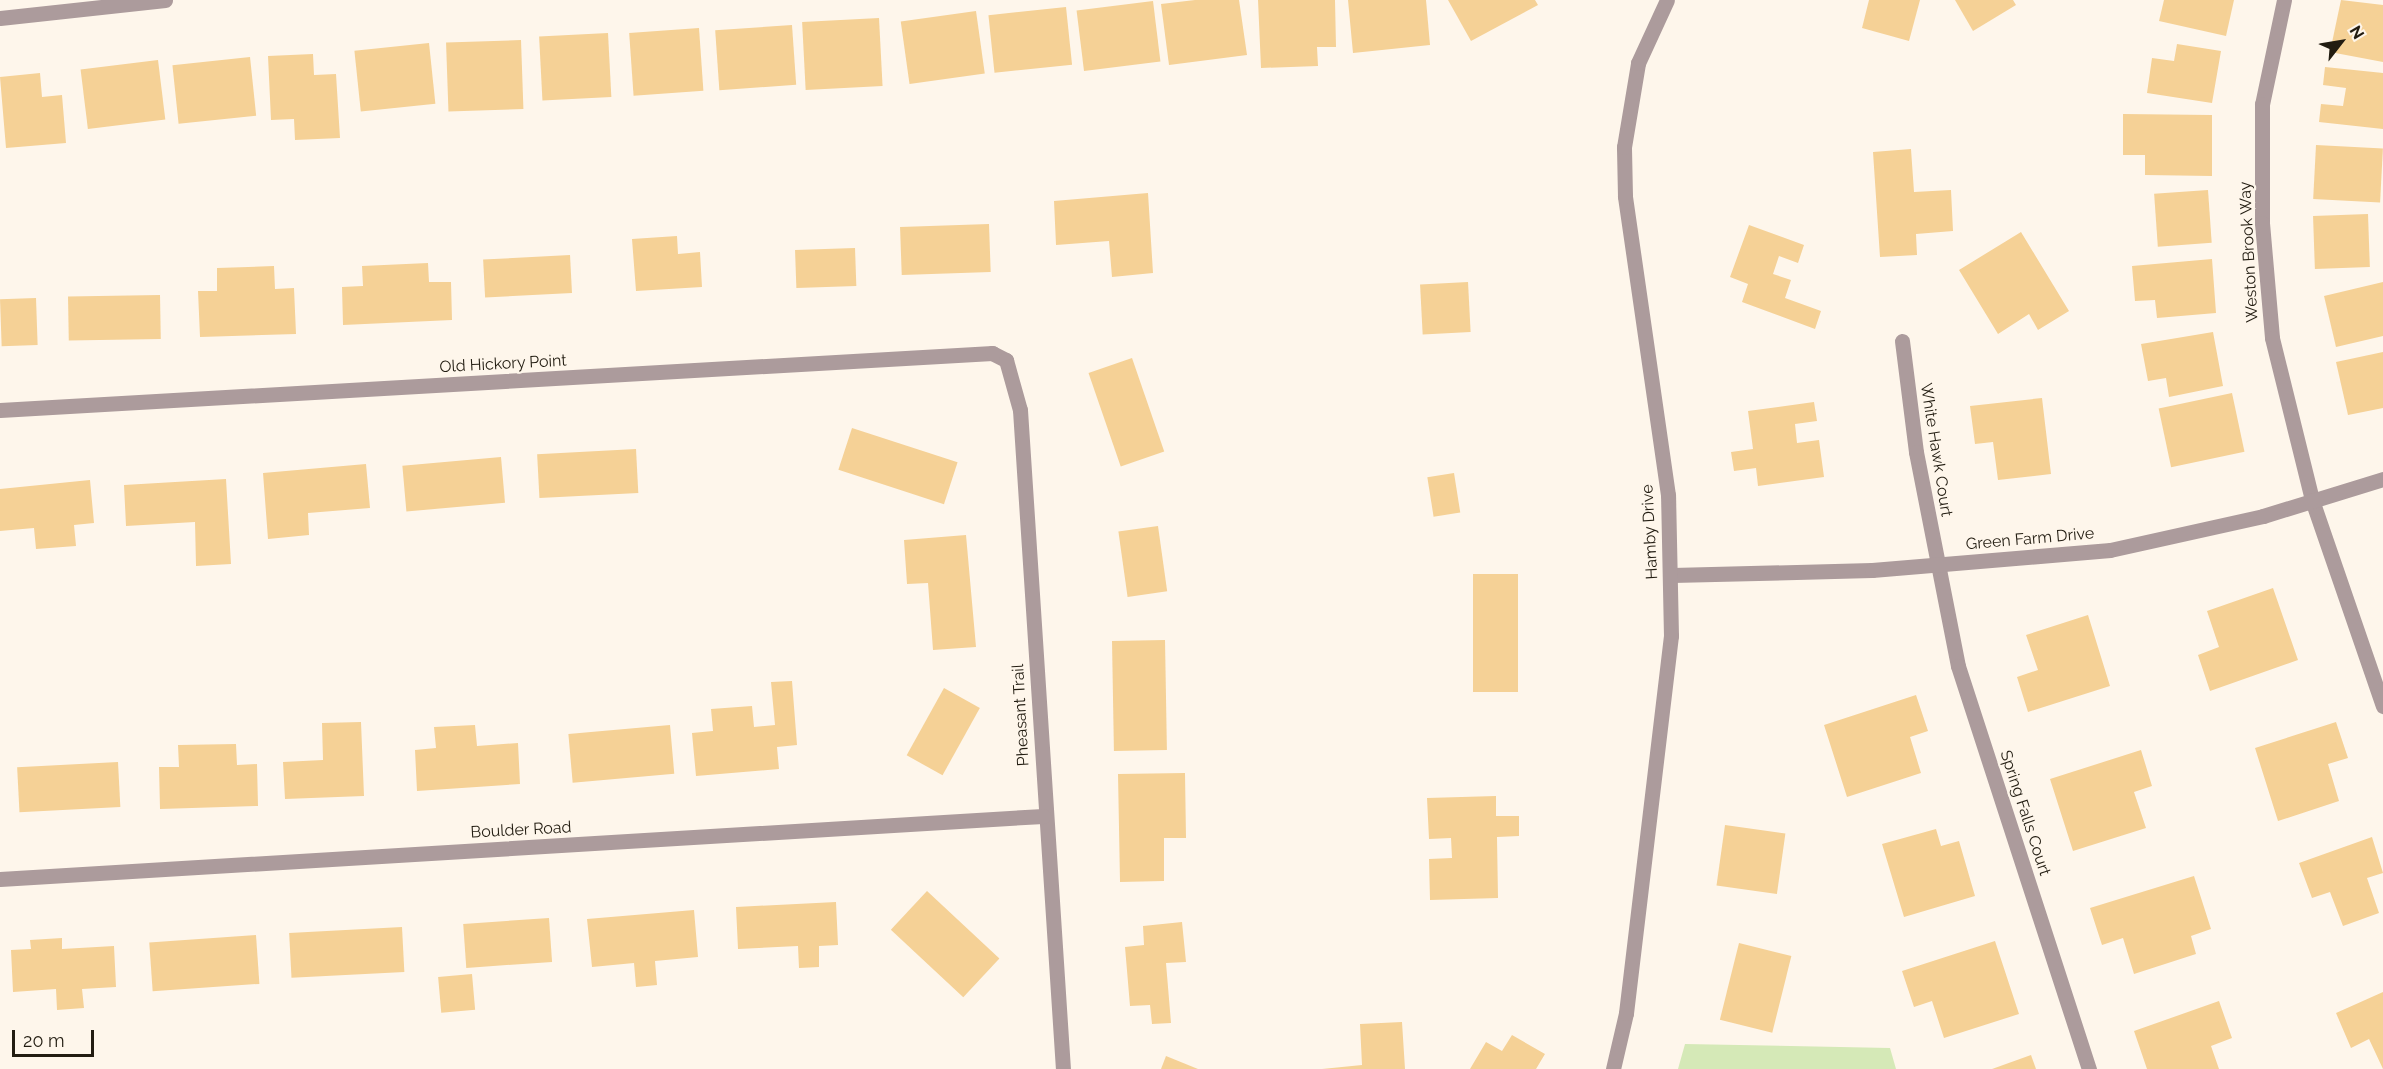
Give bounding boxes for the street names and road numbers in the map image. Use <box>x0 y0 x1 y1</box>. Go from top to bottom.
street label: Weston Brook Way <box>2236 181 2262 323</box>
street label: Old Hickory Point <box>439 351 567 377</box>
street label: White Hawk Court <box>1916 382 1956 518</box>
street label: Hamby Drive <box>1638 484 1662 580</box>
street label: Green Farm Drive <box>1965 524 2095 554</box>
street label: Pheasant Trail <box>1009 663 1033 767</box>
street label: Spring Falls Court <box>1996 748 2054 878</box>
street label: Boulder Road <box>470 818 572 842</box>

